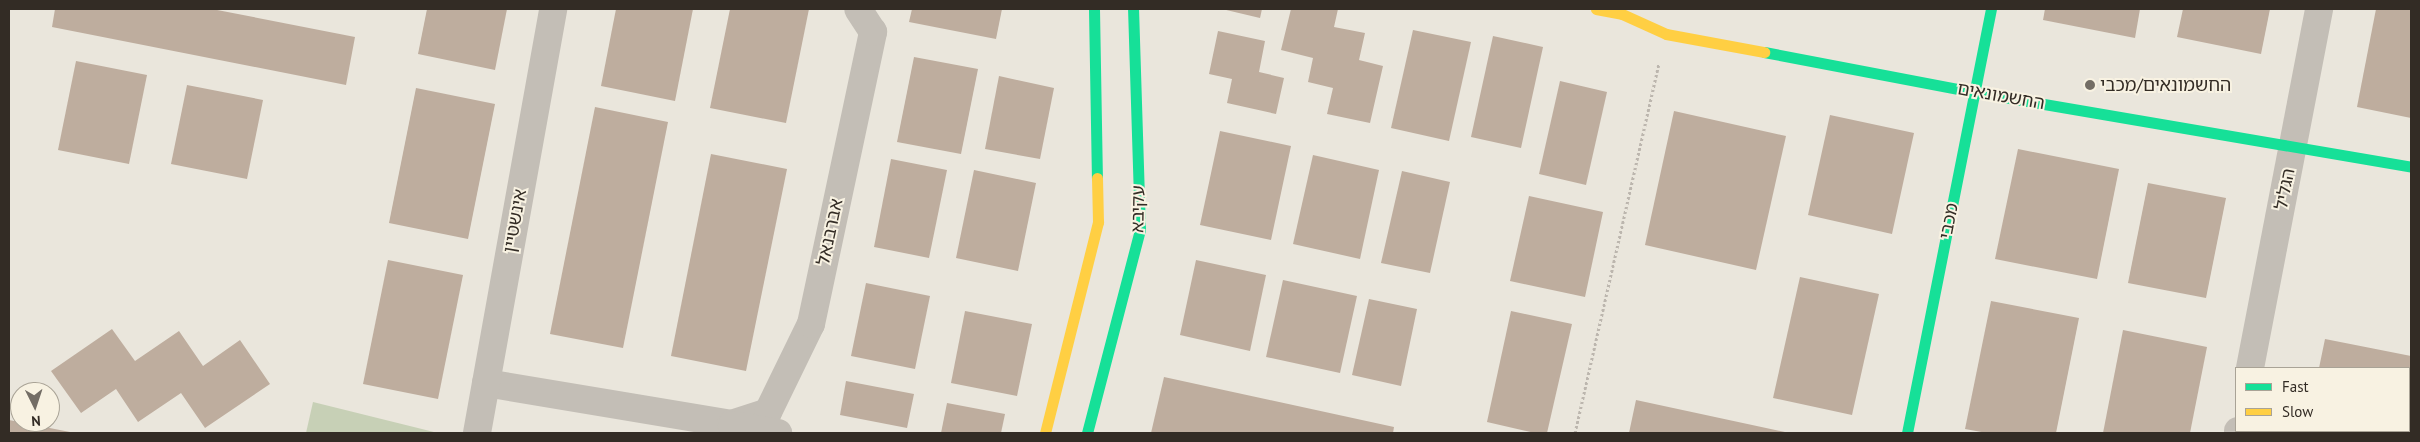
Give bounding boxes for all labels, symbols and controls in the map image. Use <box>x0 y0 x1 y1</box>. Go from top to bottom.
place label: החשמונאים/מכבי <box>2100 74 2231 96</box>
street label: החשמונאים <box>1956 78 2046 114</box>
marker: החשמונאים/מכבי <box>2084 79 2096 91</box>
street label: הגליל <box>2270 166 2300 212</box>
street label: עקיבא <box>1127 185 1149 233</box>
street label: אינשטיין <box>499 188 531 254</box>
street label: אברבנאל <box>812 197 848 267</box>
street label: מכבי <box>1935 201 1963 241</box>
legend <box>2235 367 2410 432</box>
text: Fast <box>2282 377 2309 396</box>
north arrow <box>10 382 60 432</box>
text: Slow <box>2282 402 2313 421</box>
text: N <box>31 412 41 430</box>

